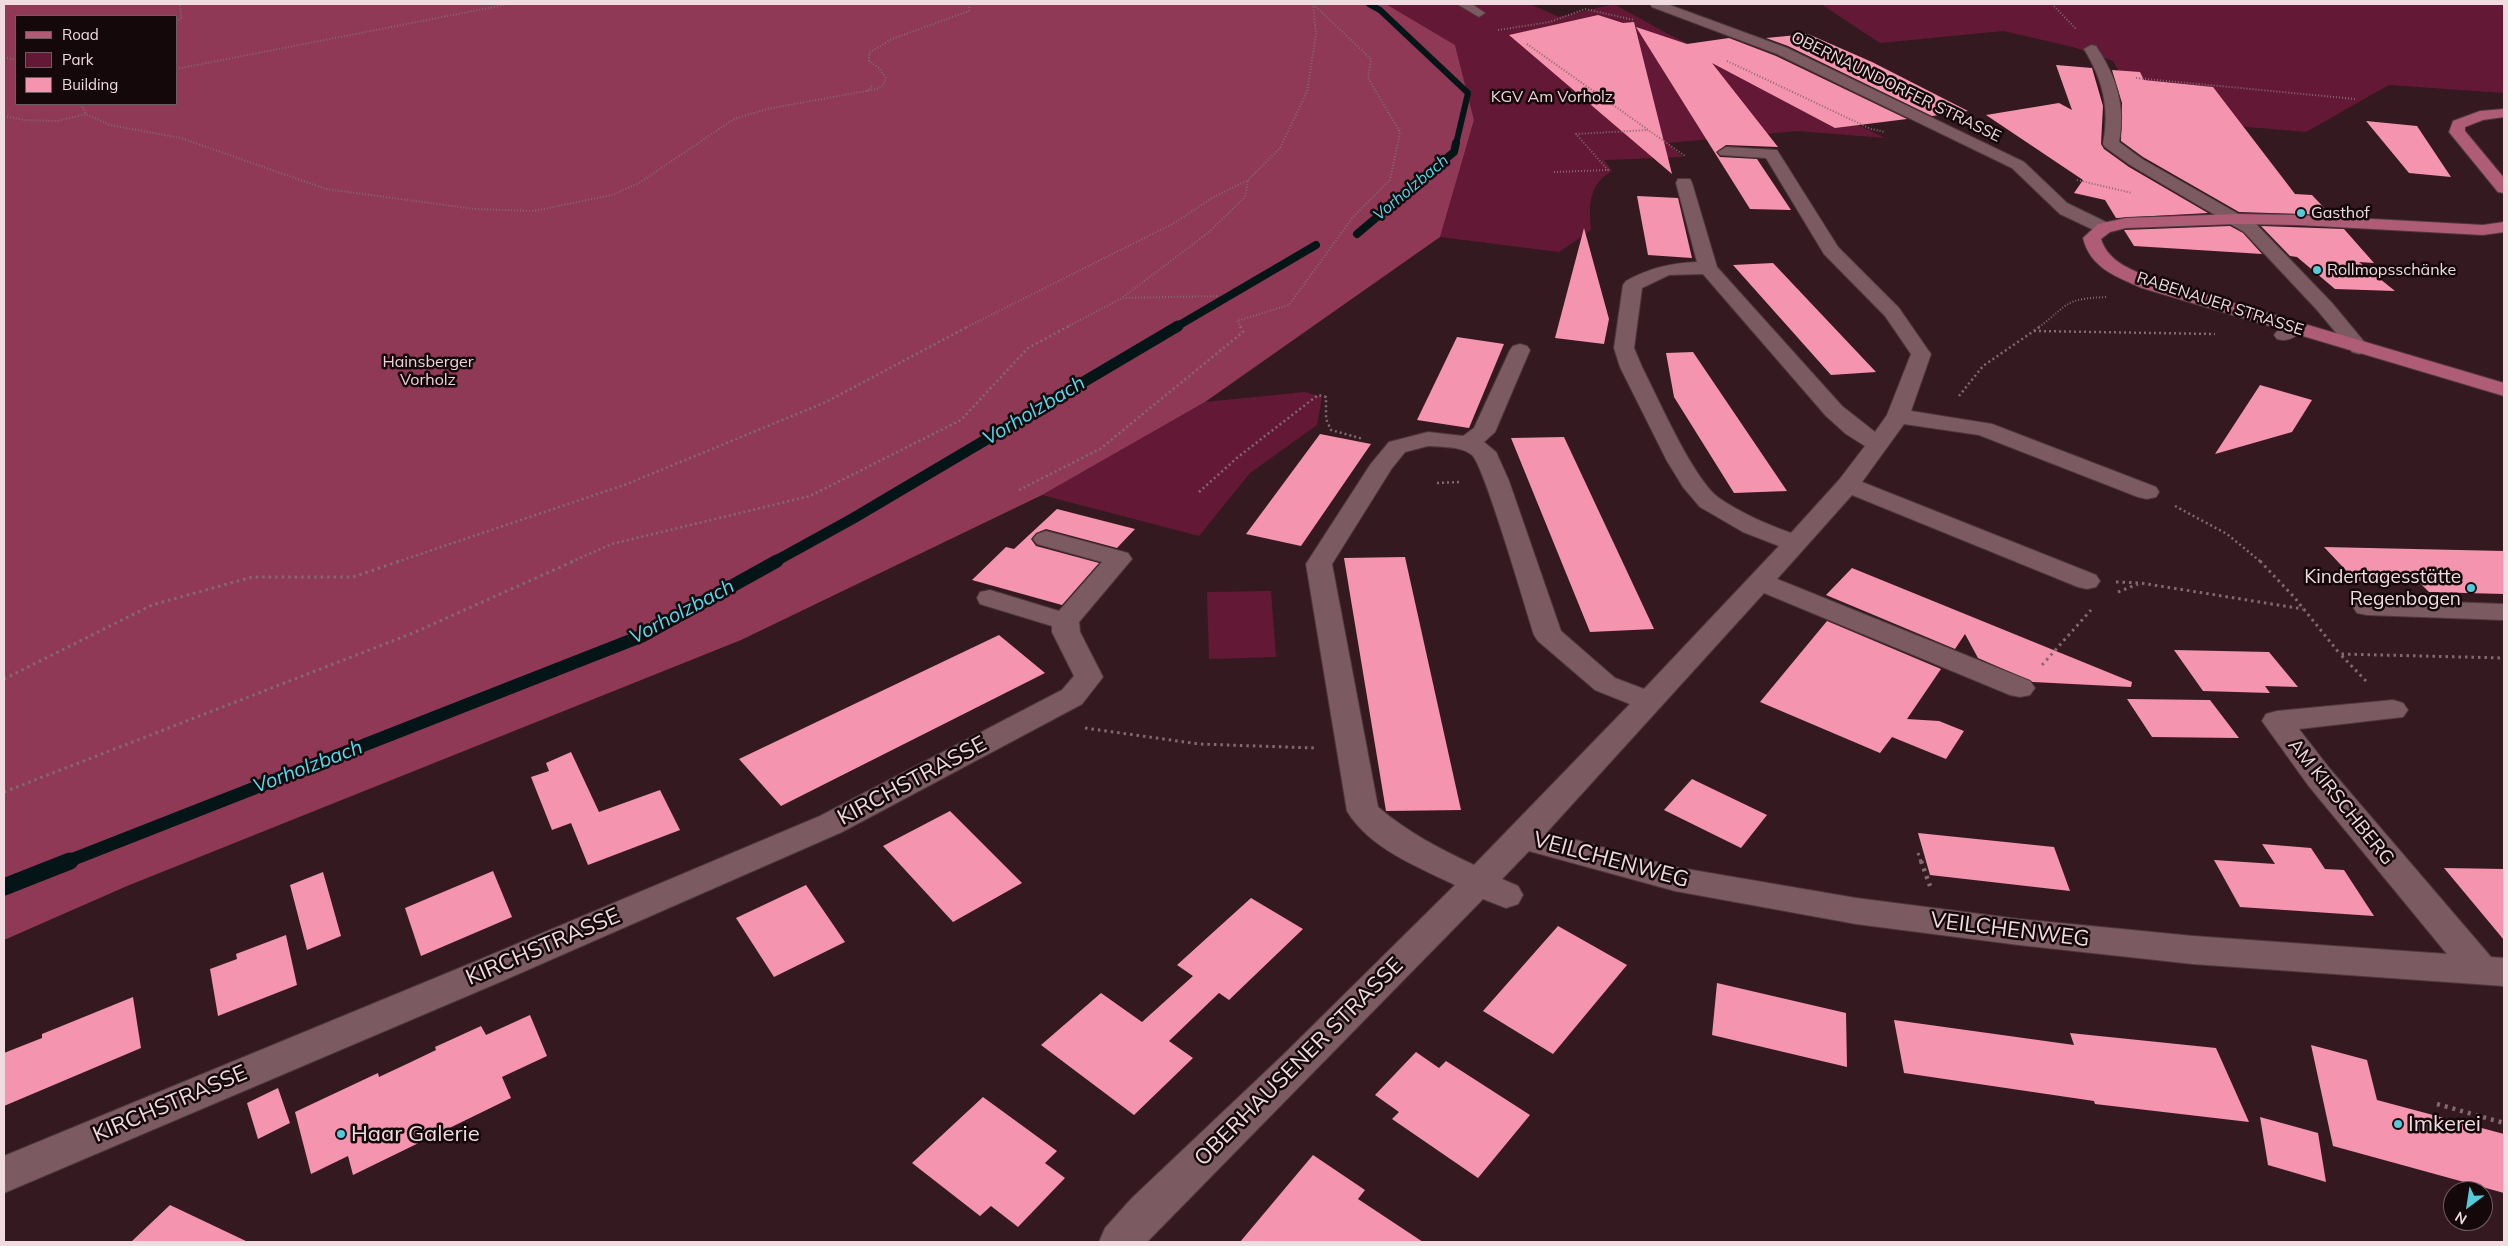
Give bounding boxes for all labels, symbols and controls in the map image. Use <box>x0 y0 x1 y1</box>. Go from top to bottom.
legend <box>15 15 178 105</box>
text: Road <box>62 25 99 44</box>
street label: OBERNAUNDORFER STRASSE <box>1788 28 2004 146</box>
text: Park <box>62 50 94 69</box>
text: Building <box>62 75 118 94</box>
park label: KGV Am Vorholz <box>1491 87 1613 107</box>
water label: Vorholzbach <box>1369 151 1453 225</box>
place label: Gasthof <box>2311 203 2370 223</box>
marker: Gasthof <box>2295 207 2307 219</box>
place label: Rollmopsschänke <box>2327 260 2456 280</box>
marker: Rollmopsschänke <box>2311 264 2323 276</box>
street label: RABENAUER STRASSE <box>2134 268 2306 340</box>
park label: Hainsberger Vorholz <box>382 352 474 390</box>
water label: Vorholzbach <box>978 371 1090 451</box>
place label: Kindertagesstätte Regenbogen <box>2304 566 2461 610</box>
water label: Vorholzbach <box>625 574 739 650</box>
marker: Kindertagesstätte Regenbogen <box>2465 582 2477 594</box>
street label: KIRCHSTRASSE <box>833 731 991 831</box>
street label: AM KIRSCHBERG <box>2283 734 2399 870</box>
water label: Vorholzbach <box>250 735 366 799</box>
street label: VEILCHENWEG <box>1530 827 1692 893</box>
street label: KIRCHSTRASSE <box>462 903 624 991</box>
street label: VEILCHENWEG <box>1929 907 2091 953</box>
street label: OBERHAUSENER STRASSE <box>1189 952 1409 1172</box>
street label: KIRCHSTRASSE <box>89 1060 251 1148</box>
place label: Imkerei <box>2408 1111 2481 1137</box>
marker: Imkerei <box>2392 1118 2404 1130</box>
place label: Haar Galerie <box>351 1121 480 1147</box>
marker: Haar Galerie <box>335 1128 347 1140</box>
north arrow <box>2443 1181 2493 1231</box>
text: N <box>2452 1208 2470 1228</box>

